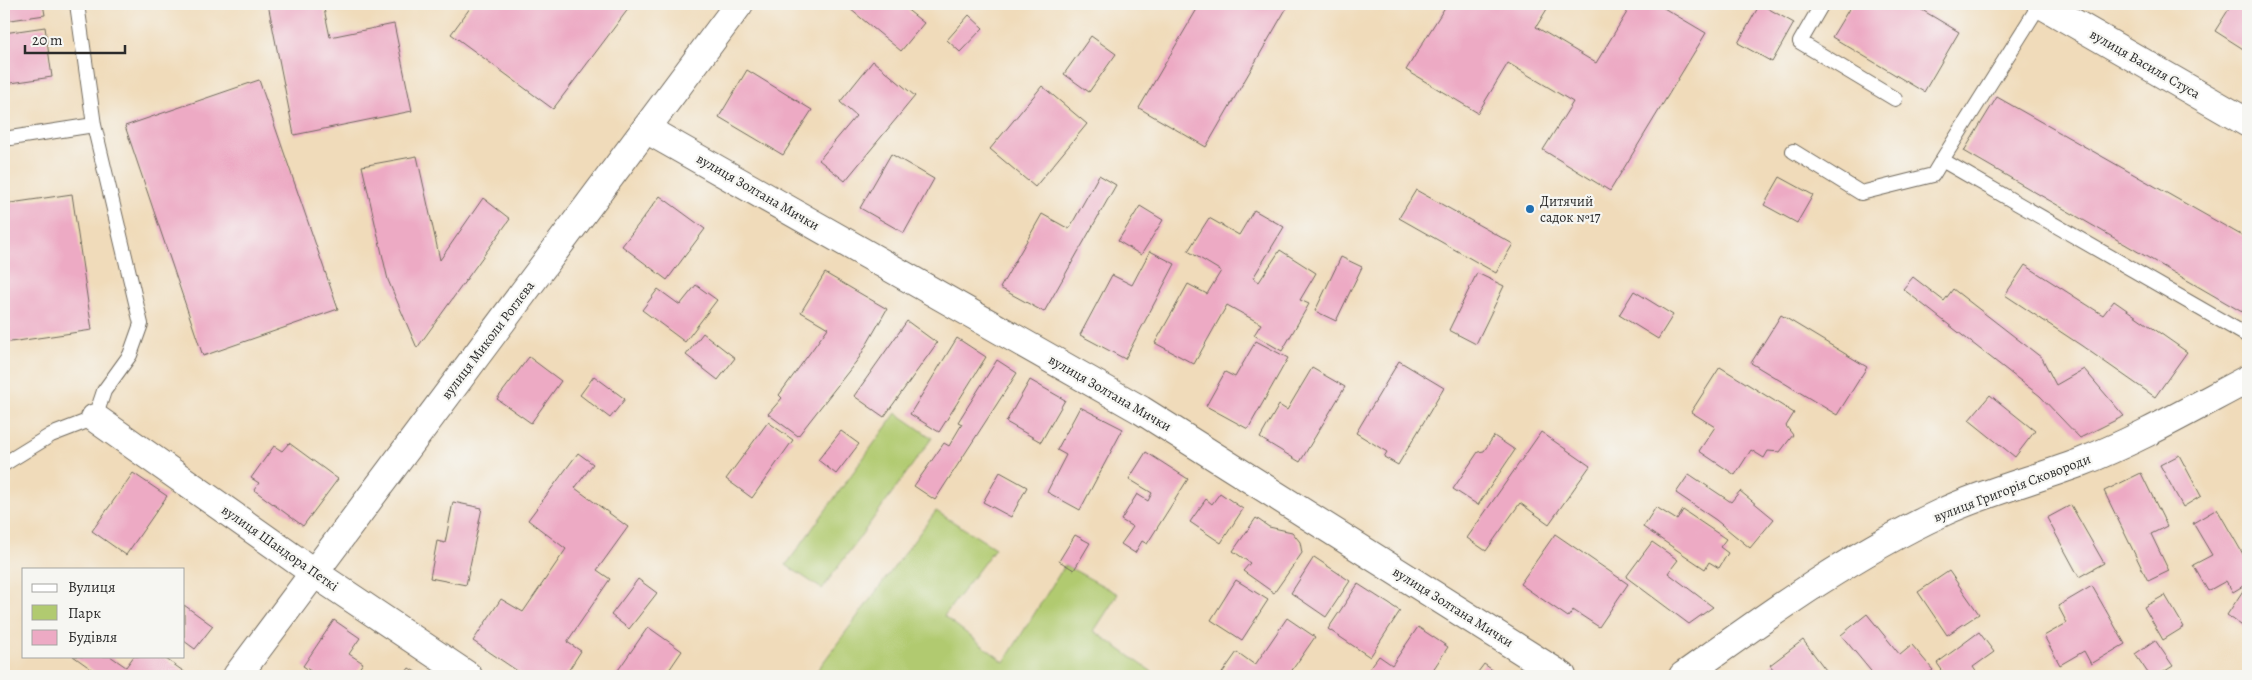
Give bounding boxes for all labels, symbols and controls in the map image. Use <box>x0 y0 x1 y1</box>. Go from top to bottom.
scale bar <box>25 22 125 54</box>
street label: вулиця Василя Стуса <box>2086 25 2204 104</box>
text: 20 m <box>32 30 63 50</box>
street label: вулиця Золтана Мички <box>693 149 823 235</box>
place label: Дитячий садок №17 <box>1540 192 1600 227</box>
marker: Дитячий садок №17 <box>1524 203 1536 215</box>
street label: вулиця Миколи Роглєва <box>437 276 539 403</box>
street label: вулиця Золтана Мички <box>1045 350 1175 436</box>
street label: вулиця Григорія Сковороди <box>1931 449 2093 527</box>
street label: вулиця Шандора Петкі <box>218 500 342 596</box>
street label: вулиця Золтана Мички <box>1389 562 1517 652</box>
legend <box>22 568 185 658</box>
text: Вулиця <box>68 577 115 597</box>
text: Парк <box>68 603 101 623</box>
text: Будівля <box>68 627 117 647</box>

